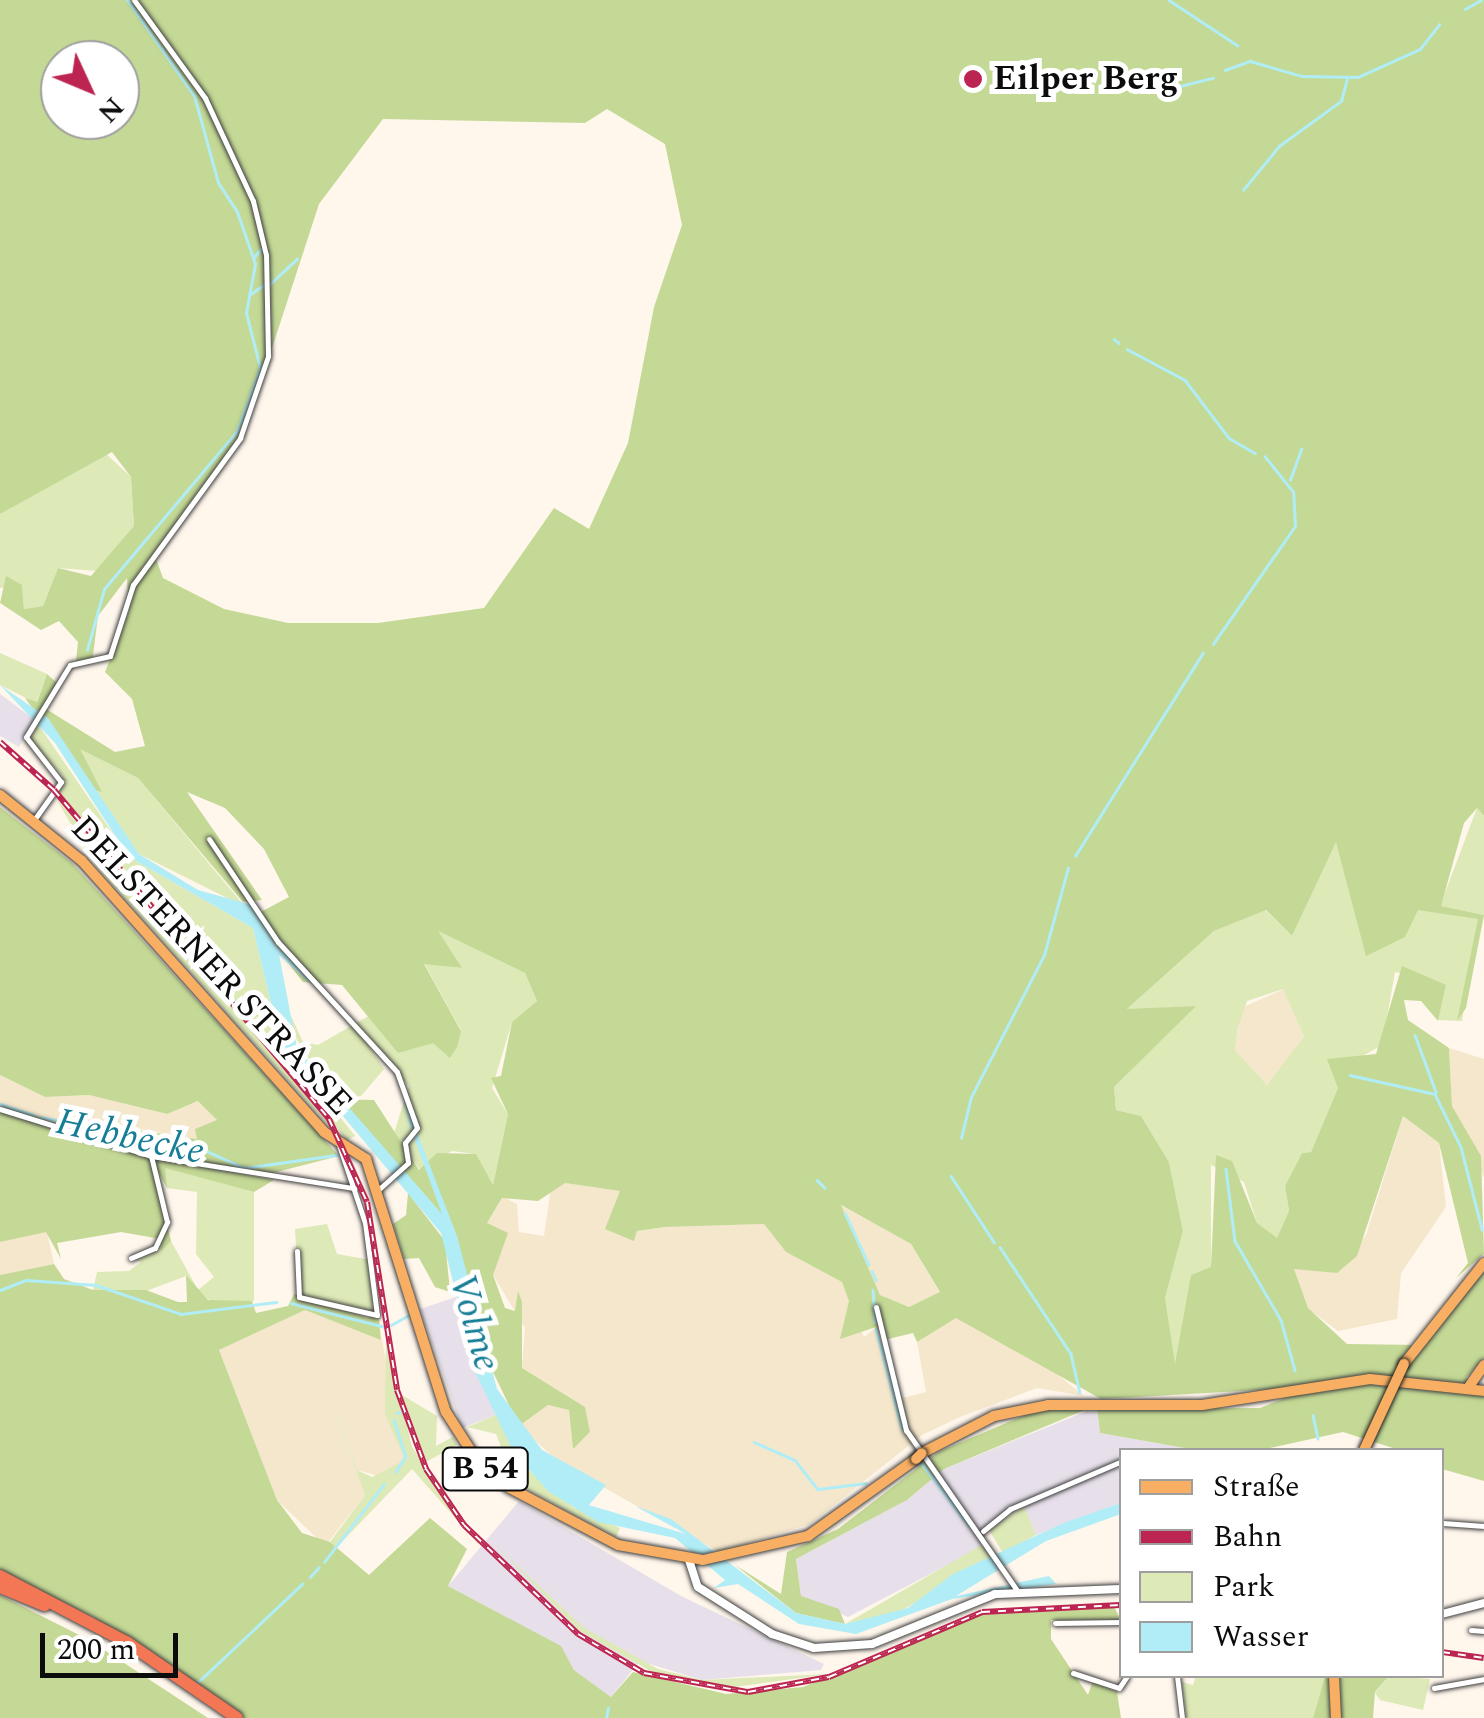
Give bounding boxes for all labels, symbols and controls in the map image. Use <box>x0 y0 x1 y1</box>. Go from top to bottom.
north arrow <box>40 40 140 140</box>
place label: Eilper Berg <box>993 58 1178 100</box>
marker: Eilper Berg <box>962 68 984 90</box>
text: N <box>87 87 134 133</box>
street label: DELSTERNER STRASSE <box>61 808 361 1124</box>
water label: Hebbecke <box>52 1100 208 1176</box>
water label: Volme <box>438 1269 508 1377</box>
road number: B 54 <box>440 1442 530 1496</box>
legend <box>1119 1448 1444 1678</box>
text: Straße <box>1213 1464 1300 1510</box>
text: Bahn <box>1213 1514 1282 1560</box>
text: Park <box>1213 1564 1275 1610</box>
scale bar <box>45 1613 182 1675</box>
text: Wasser <box>1213 1614 1309 1660</box>
text: 200 m <box>57 1627 135 1673</box>

